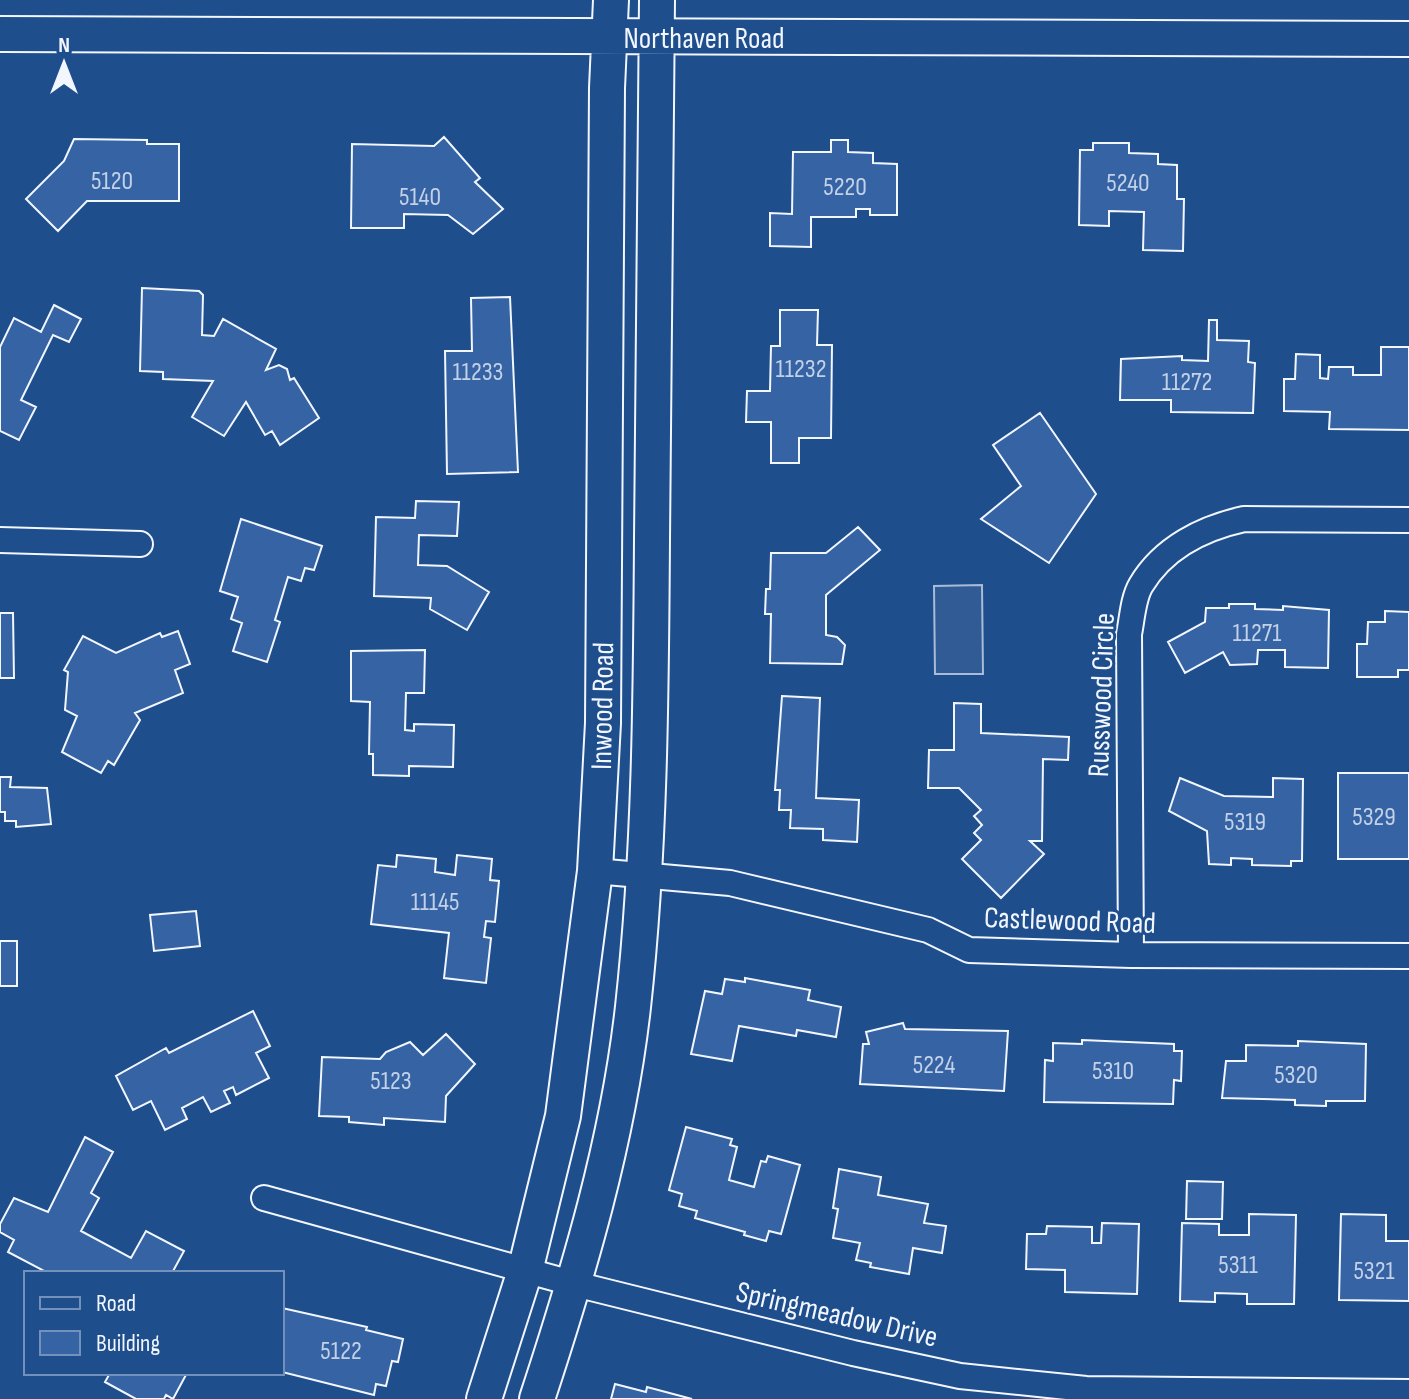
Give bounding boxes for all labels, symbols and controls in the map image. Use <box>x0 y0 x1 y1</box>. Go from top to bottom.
street label: Northaven Road <box>623 21 785 57</box>
north arrow <box>24 24 104 104</box>
text: N <box>58 32 70 59</box>
house number: 5120 <box>91 166 133 197</box>
house number: 5240 <box>1106 168 1150 199</box>
house number: 5220 <box>823 172 867 203</box>
house number: 5140 <box>399 182 441 213</box>
house number: 11232 <box>776 354 826 385</box>
house number: 11233 <box>452 357 504 388</box>
house number: 11272 <box>1162 367 1212 398</box>
street label: Russwood Circle <box>1081 612 1123 778</box>
house number: 11271 <box>1233 618 1281 649</box>
street label: Inwood Road <box>584 642 622 770</box>
house number: 5329 <box>1352 802 1396 833</box>
house number: 5319 <box>1224 807 1266 838</box>
house number: 11145 <box>411 887 459 918</box>
street label: Castlewood Road <box>983 900 1157 942</box>
house number: 5224 <box>913 1050 955 1081</box>
house number: 5310 <box>1092 1056 1134 1087</box>
house number: 5320 <box>1274 1060 1318 1091</box>
house number: 5123 <box>370 1066 412 1097</box>
house number: 5311 <box>1218 1250 1258 1281</box>
house number: 5321 <box>1353 1256 1395 1287</box>
legend <box>24 1271 284 1375</box>
street label: Springmeadow Drive <box>732 1274 941 1356</box>
text: Road <box>96 1289 136 1318</box>
text: Building <box>96 1329 160 1358</box>
house number: 5122 <box>320 1336 362 1367</box>

